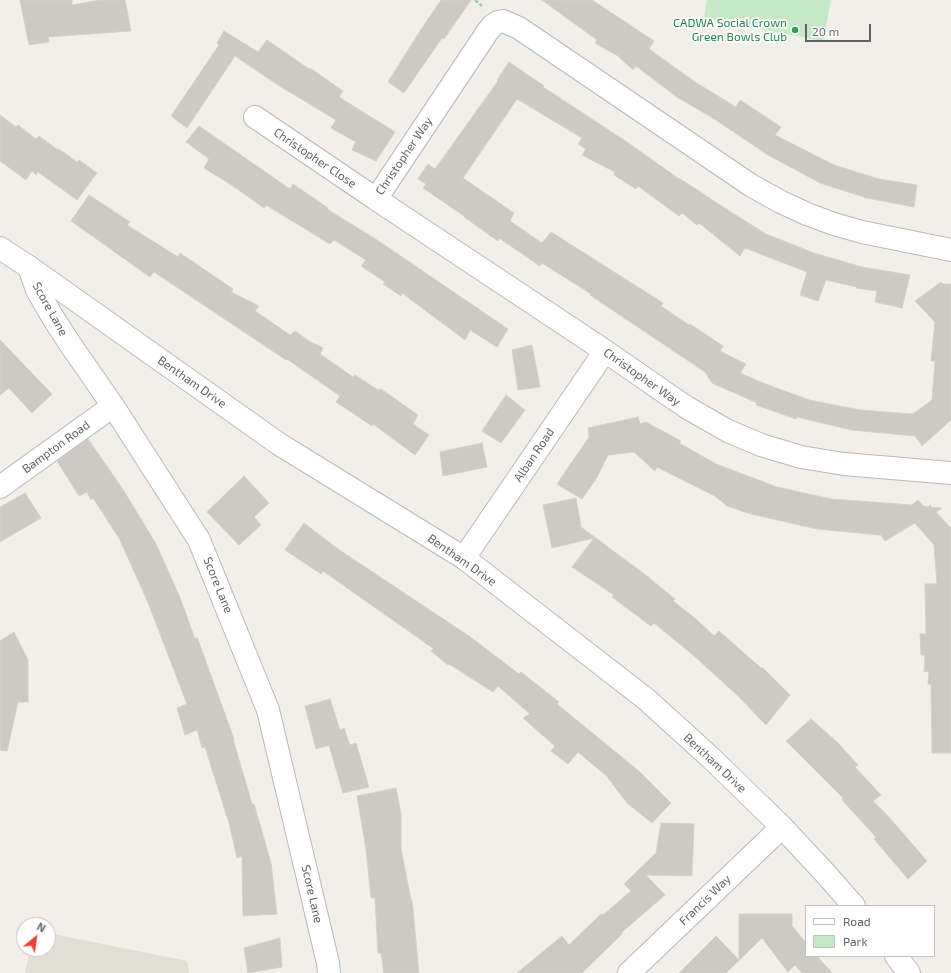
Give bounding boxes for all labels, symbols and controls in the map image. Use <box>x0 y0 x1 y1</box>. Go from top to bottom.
place label: CADWA Social Crown Green Bowls Club <box>673 16 787 44</box>
scale bar <box>807 16 873 42</box>
text: 20 m <box>812 24 839 38</box>
marker: CADWA Social Crown Green Bowls Club <box>790 25 800 35</box>
street label: Christopher Way <box>373 114 435 198</box>
street label: Christopher Close <box>271 125 359 191</box>
street label: Score Lane <box>29 280 71 338</box>
street label: Christopher Way <box>601 345 683 409</box>
street label: Bentham Drive <box>155 353 229 411</box>
street label: Bampton Road <box>19 418 93 476</box>
street label: Alban Road <box>511 425 557 485</box>
street label: Bentham Drive <box>425 531 499 589</box>
street label: Score Lane <box>200 555 236 615</box>
street label: Bentham Drive <box>681 730 749 796</box>
street label: Score Lane <box>298 864 326 924</box>
street label: Francis Way <box>676 872 734 928</box>
legend <box>805 905 935 957</box>
text: Road <box>843 914 871 928</box>
north arrow <box>16 917 56 957</box>
text: N <box>35 919 48 935</box>
text: Park <box>843 934 868 948</box>

